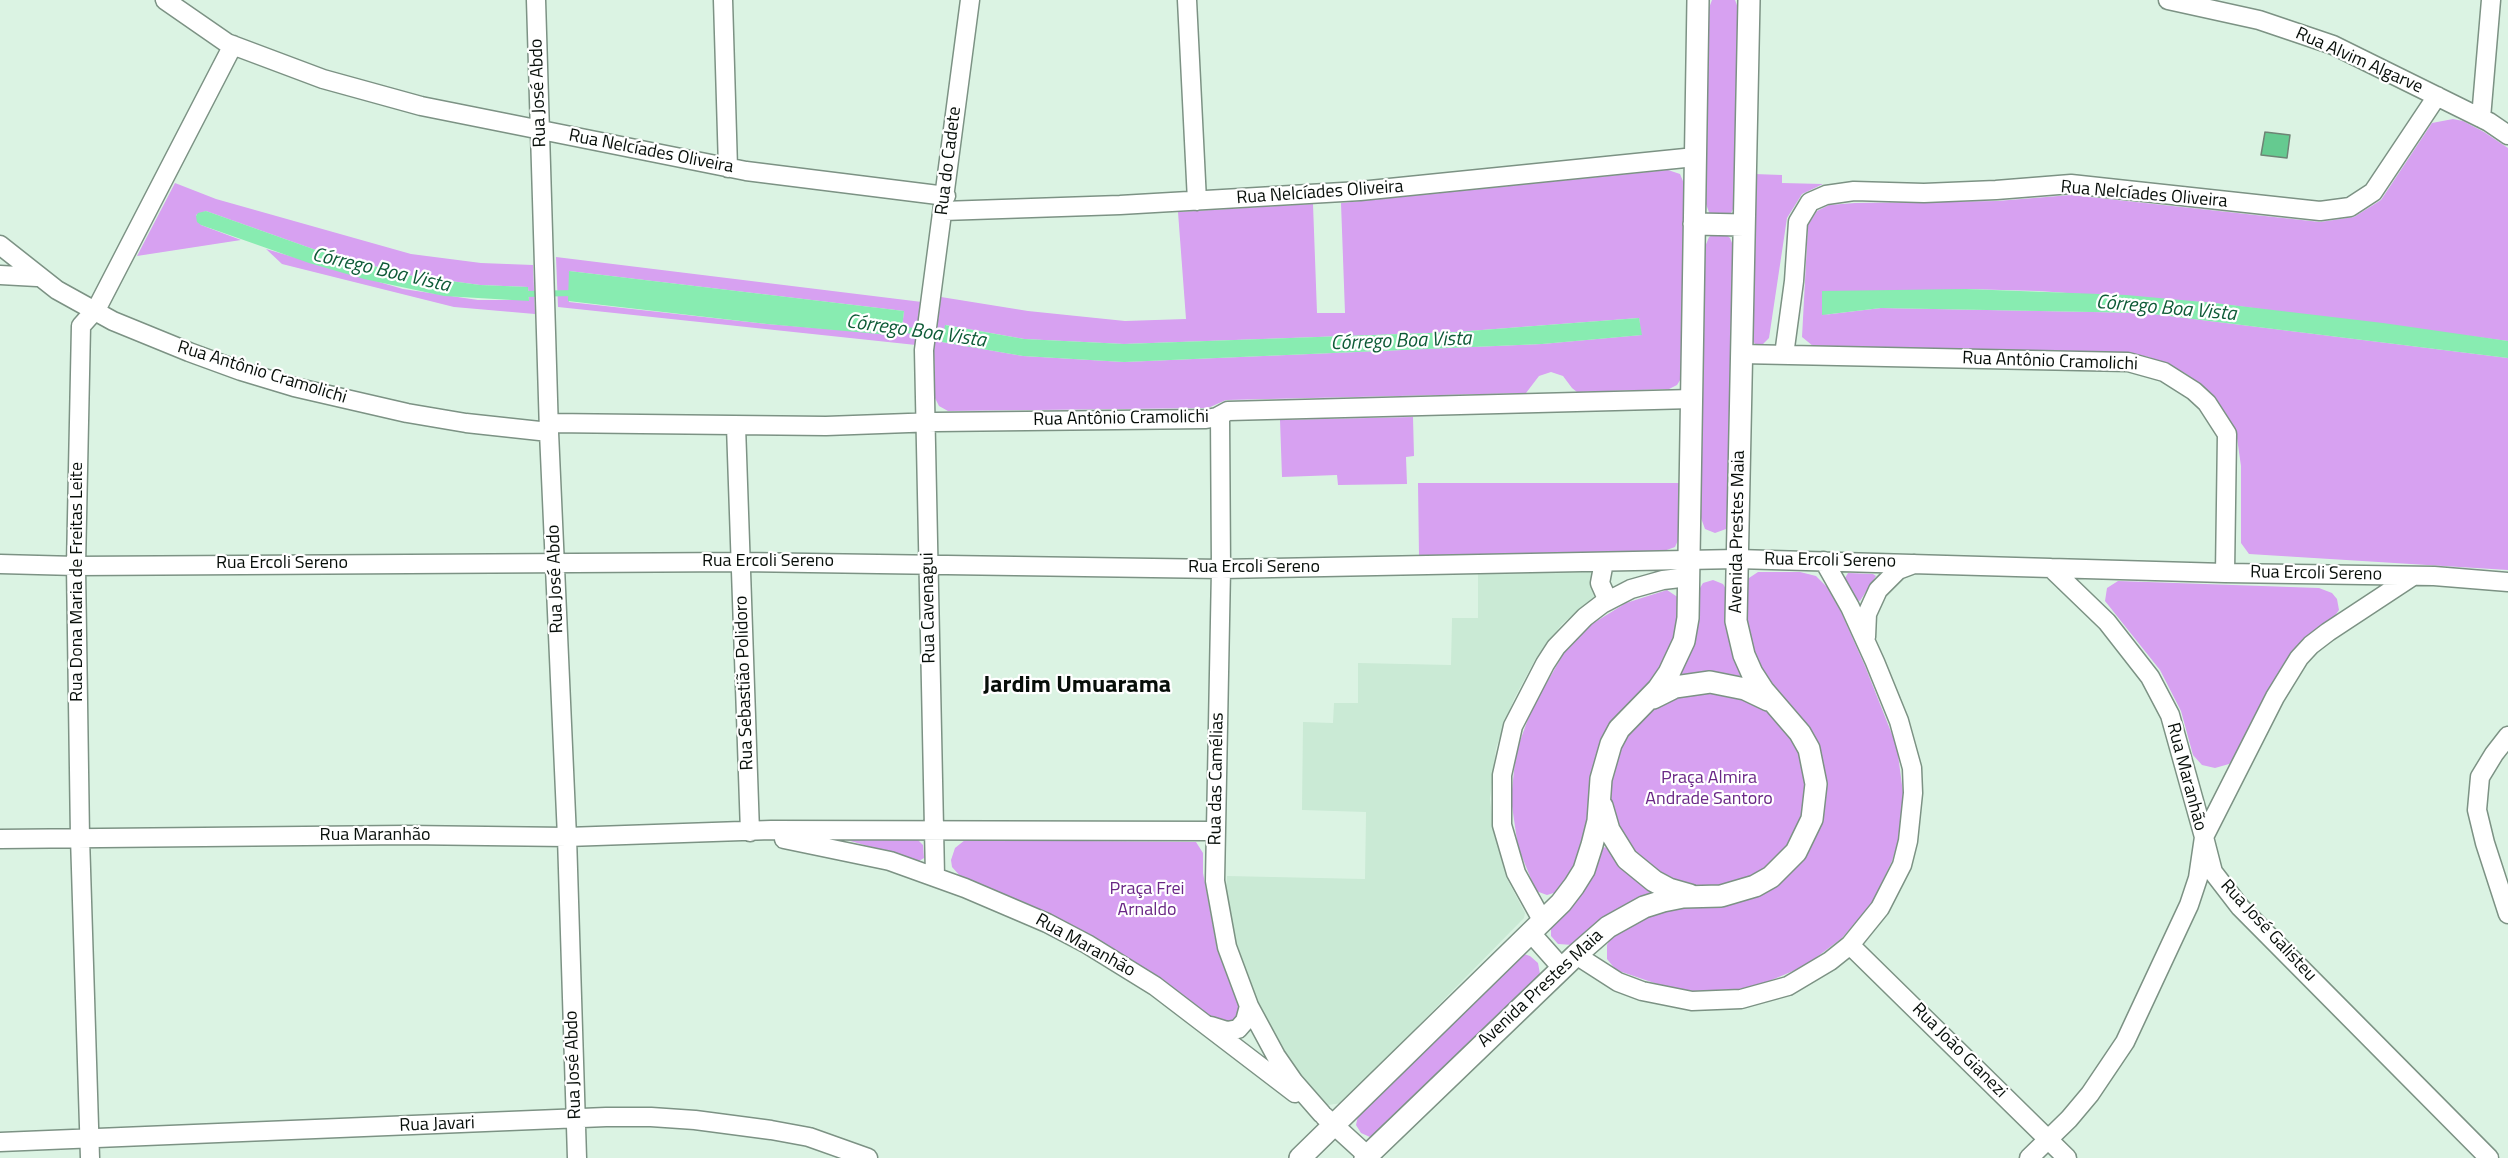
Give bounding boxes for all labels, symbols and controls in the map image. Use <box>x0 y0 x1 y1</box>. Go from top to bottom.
street label: Rua Alvim Algarve <box>2292 23 2426 99</box>
street label: Rua José Abdo <box>526 38 552 148</box>
street label: Rua do Cadete <box>932 105 966 217</box>
street label: Rua Nelcíades Oliveira <box>567 125 735 179</box>
street label: Rua Nelcíades Oliveira <box>1236 176 1404 210</box>
street label: Rua Nelcíades Oliveira <box>2060 177 2228 213</box>
water label: Córrego Boa Vista <box>310 243 452 299</box>
water label: Córrego Boa Vista <box>2095 291 2237 327</box>
water label: Córrego Boa Vista <box>845 310 987 354</box>
water label: Córrego Boa Vista <box>1330 328 1472 356</box>
street label: Rua Antônio Cramolichi <box>175 337 349 409</box>
street label: Rua Antônio Cramolichi <box>1962 348 2138 376</box>
street label: Rua Antônio Cramolichi <box>1033 407 1209 431</box>
street label: Avenida Prestes Maia <box>1726 450 1750 614</box>
street label: Rua Dona Maria de Freitas Leite <box>67 462 89 702</box>
street label: Rua José Abdo <box>543 524 569 634</box>
street label: Rua Ercoli Sereno <box>1764 549 1896 573</box>
street label: Rua Ercoli Sereno <box>702 551 834 573</box>
street label: Rua Cavenagui <box>917 552 941 664</box>
street label: Rua Ercoli Sereno <box>216 553 348 575</box>
street label: Rua Ercoli Sereno <box>1188 557 1320 579</box>
street label: Rua Ercoli Sereno <box>2250 562 2382 586</box>
street label: Rua Sebastião Polidoro <box>731 595 759 771</box>
district label: Jardim Umuarama <box>983 672 1171 700</box>
street label: Rua das Camélias <box>1205 712 1229 846</box>
street label: Rua Maranhão <box>2161 721 2211 833</box>
park label: Praça Almira Andrade Santoro <box>1645 768 1773 810</box>
street label: Rua Maranhão <box>320 825 430 847</box>
street label: Rua José Galisteu <box>2215 876 2321 986</box>
park label: Praça Frei Arnaldo <box>1110 879 1184 922</box>
street label: Rua Maranhão <box>1031 910 1139 982</box>
street label: Avenida Prestes Maia <box>1474 925 1608 1053</box>
street label: Rua João Gianezi <box>1907 999 2011 1103</box>
street label: Rua José Abdo <box>561 1010 587 1120</box>
street label: Rua Javari <box>399 1113 475 1137</box>

